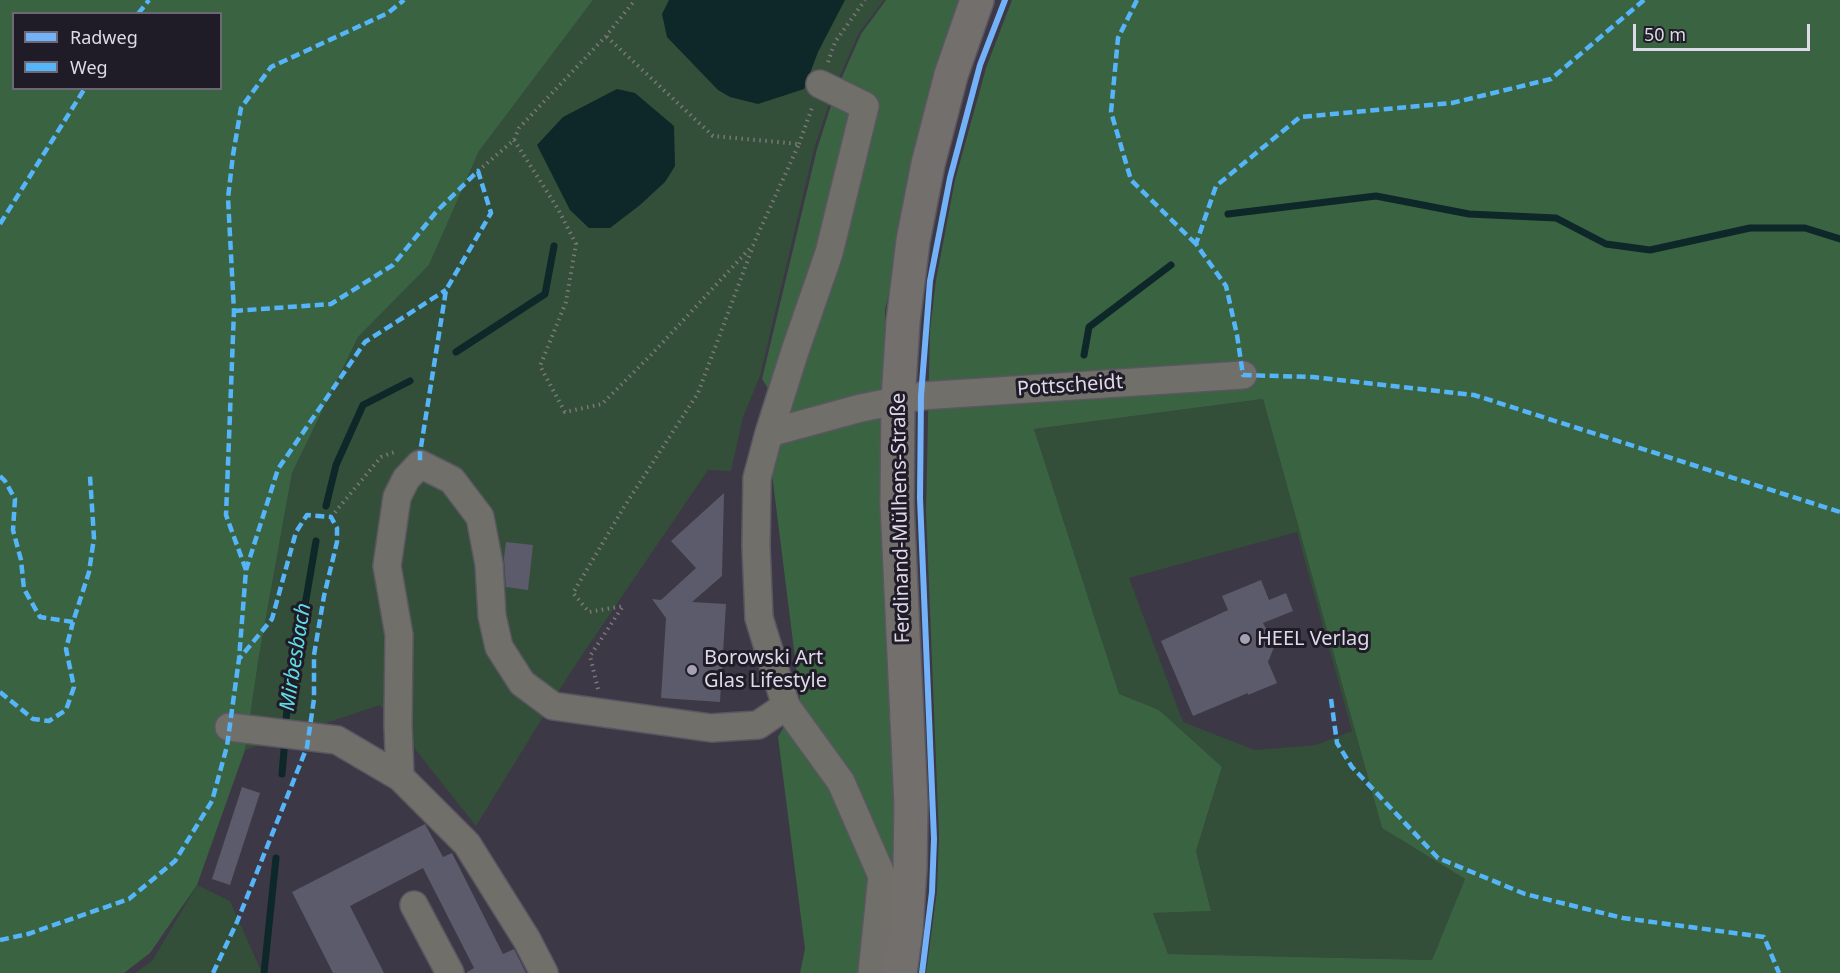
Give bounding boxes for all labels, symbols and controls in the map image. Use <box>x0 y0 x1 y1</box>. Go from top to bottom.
legend <box>12 12 222 90</box>
scale bar <box>1636 12 1813 50</box>
text: 50 m <box>1644 22 1686 46</box>
text: Radweg <box>70 25 138 49</box>
text: Weg <box>70 55 108 79</box>
street label: Pottscheidt <box>1016 370 1124 402</box>
street label: Ferdinand-Mülhens-Straße <box>887 393 915 643</box>
water label: Mirbesbach <box>275 601 317 713</box>
place label: HEEL Verlag <box>1257 627 1370 651</box>
marker: HEEL Verlag <box>1238 632 1252 646</box>
place label: Borowski Art Glas Lifestyle <box>704 646 827 693</box>
marker: Borowski Art Glas Lifestyle <box>685 663 699 677</box>

